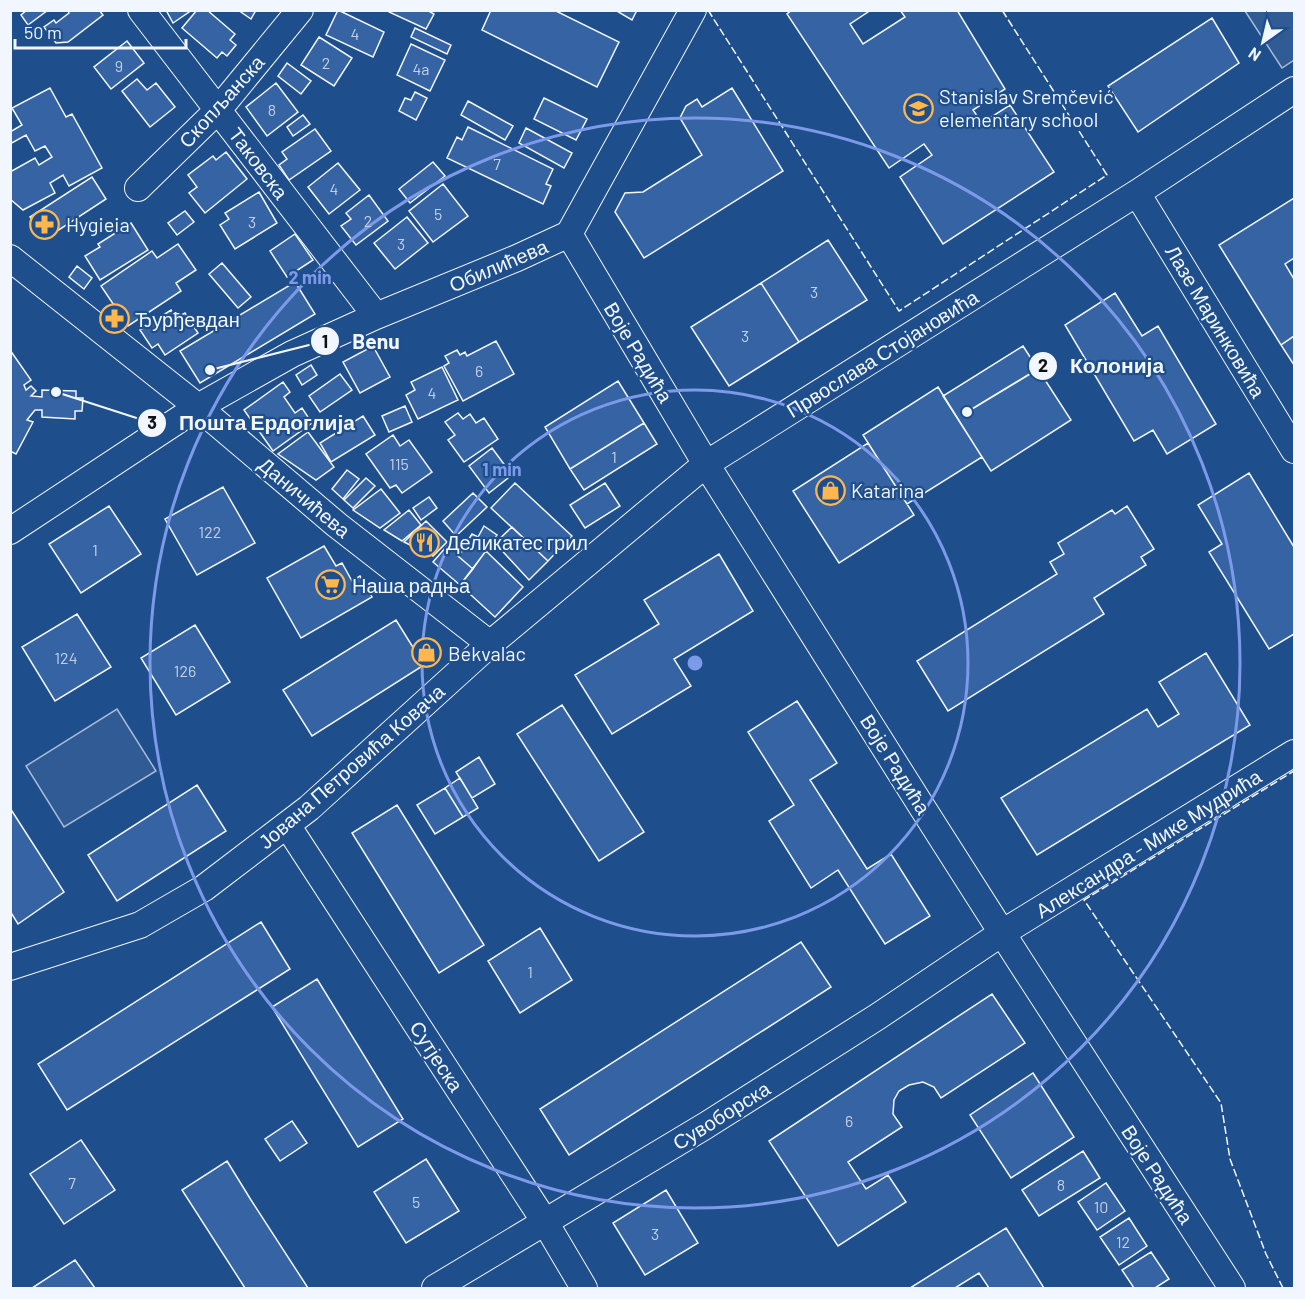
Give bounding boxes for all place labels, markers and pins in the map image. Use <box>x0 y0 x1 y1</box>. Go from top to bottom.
place label: Stanislav Sremčević elementary school <box>939 84 1114 131</box>
school or university icon: Stanislav Sremčević elementary school <box>902 92 934 124</box>
pharmacy icon: Hygieia <box>29 208 61 240</box>
place label: Hygieia <box>66 212 130 236</box>
pharmacy icon: Ђурђевдан <box>98 303 130 335</box>
place label: Ђурђевдан <box>135 307 240 331</box>
callout: Benu <box>310 322 412 361</box>
callout: Колонија <box>1028 346 1176 385</box>
callout: Пошта Ердоглија <box>137 404 367 443</box>
shop icon: Katarina <box>814 474 846 506</box>
place label: Katarina <box>851 478 924 502</box>
restaurant icon: Деликатес грил <box>409 526 441 558</box>
place label: Деликатес грил <box>446 530 588 554</box>
supermarket icon: Наша радња <box>315 569 347 601</box>
place label: Наша радња <box>352 573 471 597</box>
shop icon: Bekvalac <box>411 637 443 669</box>
place label: Bekvalac <box>448 641 526 665</box>
centre of rings <box>685 653 705 673</box>

